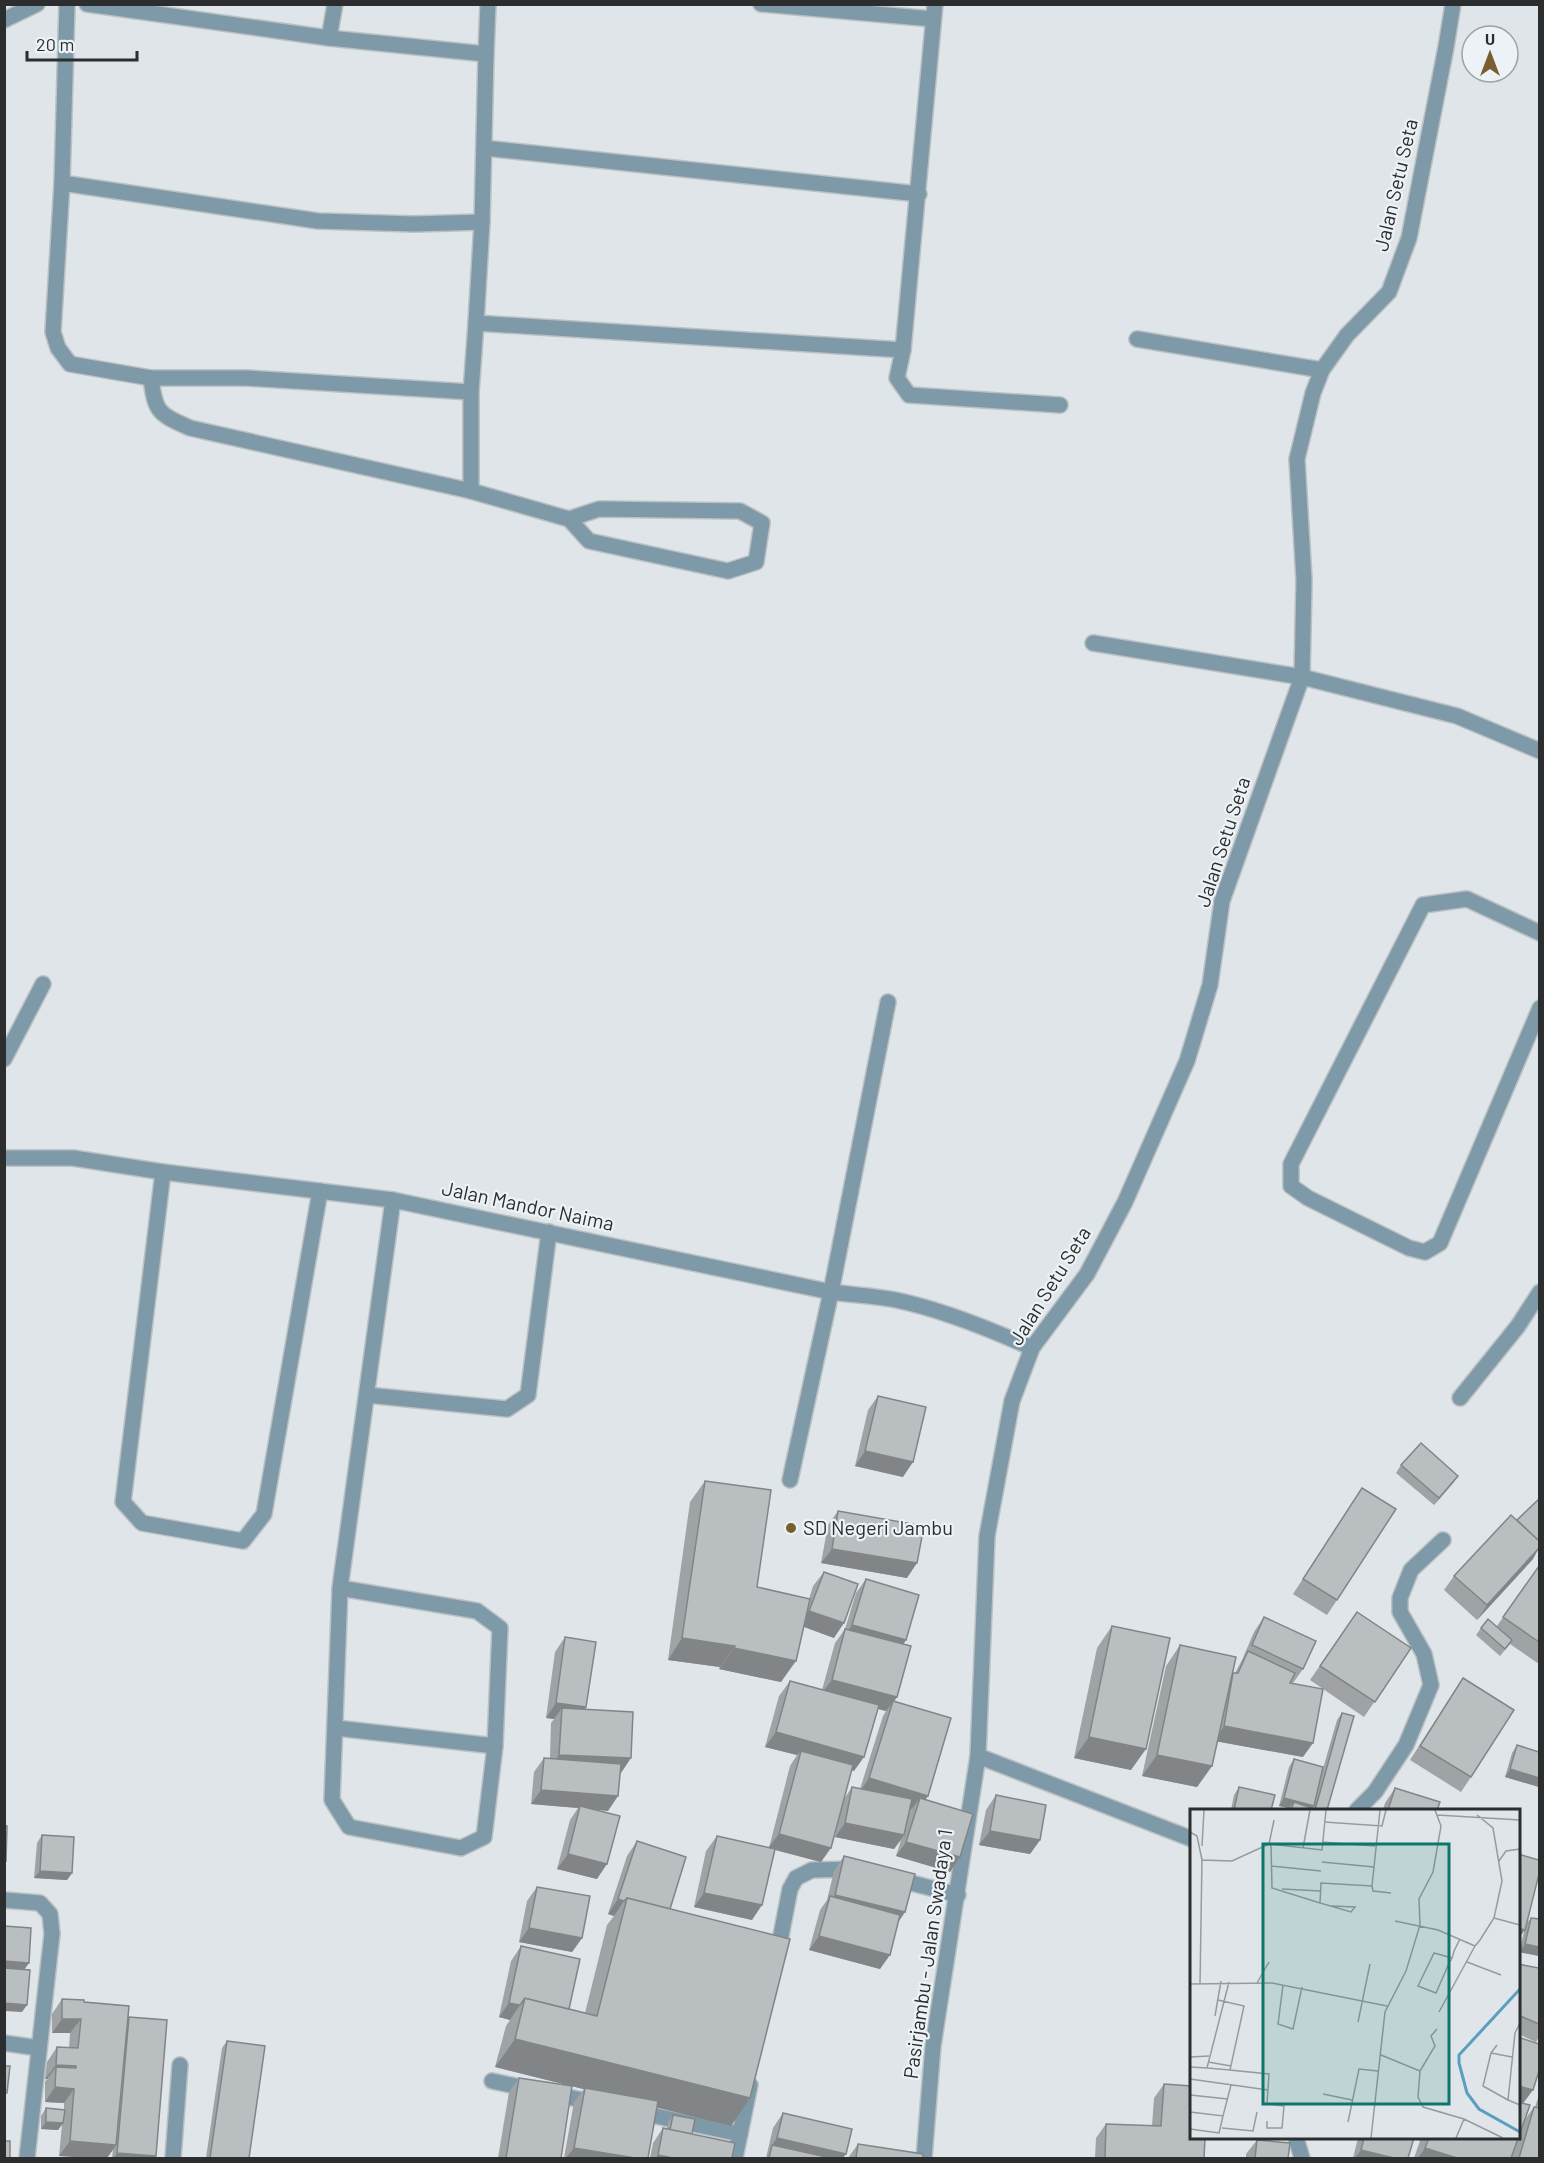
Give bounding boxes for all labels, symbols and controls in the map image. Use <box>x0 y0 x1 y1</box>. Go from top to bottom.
scale bar <box>27 24 136 62</box>
north arrow <box>1460 24 1520 84</box>
text: U <box>1485 29 1495 48</box>
text: 20 m <box>36 33 74 55</box>
street label: Jalan Setu Seta <box>1368 116 1422 253</box>
street label: Jalan Setu Seta <box>1190 774 1254 910</box>
street label: Jalan Mandor Naima <box>440 1175 616 1235</box>
street label: Jalan Setu Seta <box>1003 1222 1095 1349</box>
place label: SD Negeri Jambu <box>803 1515 953 1539</box>
marker: SD Negeri Jambu <box>784 1521 798 1535</box>
inset map <box>1190 1809 1520 2139</box>
street label: Pasirjambu - Jalan Swadaya 1 <box>898 1827 956 2080</box>

